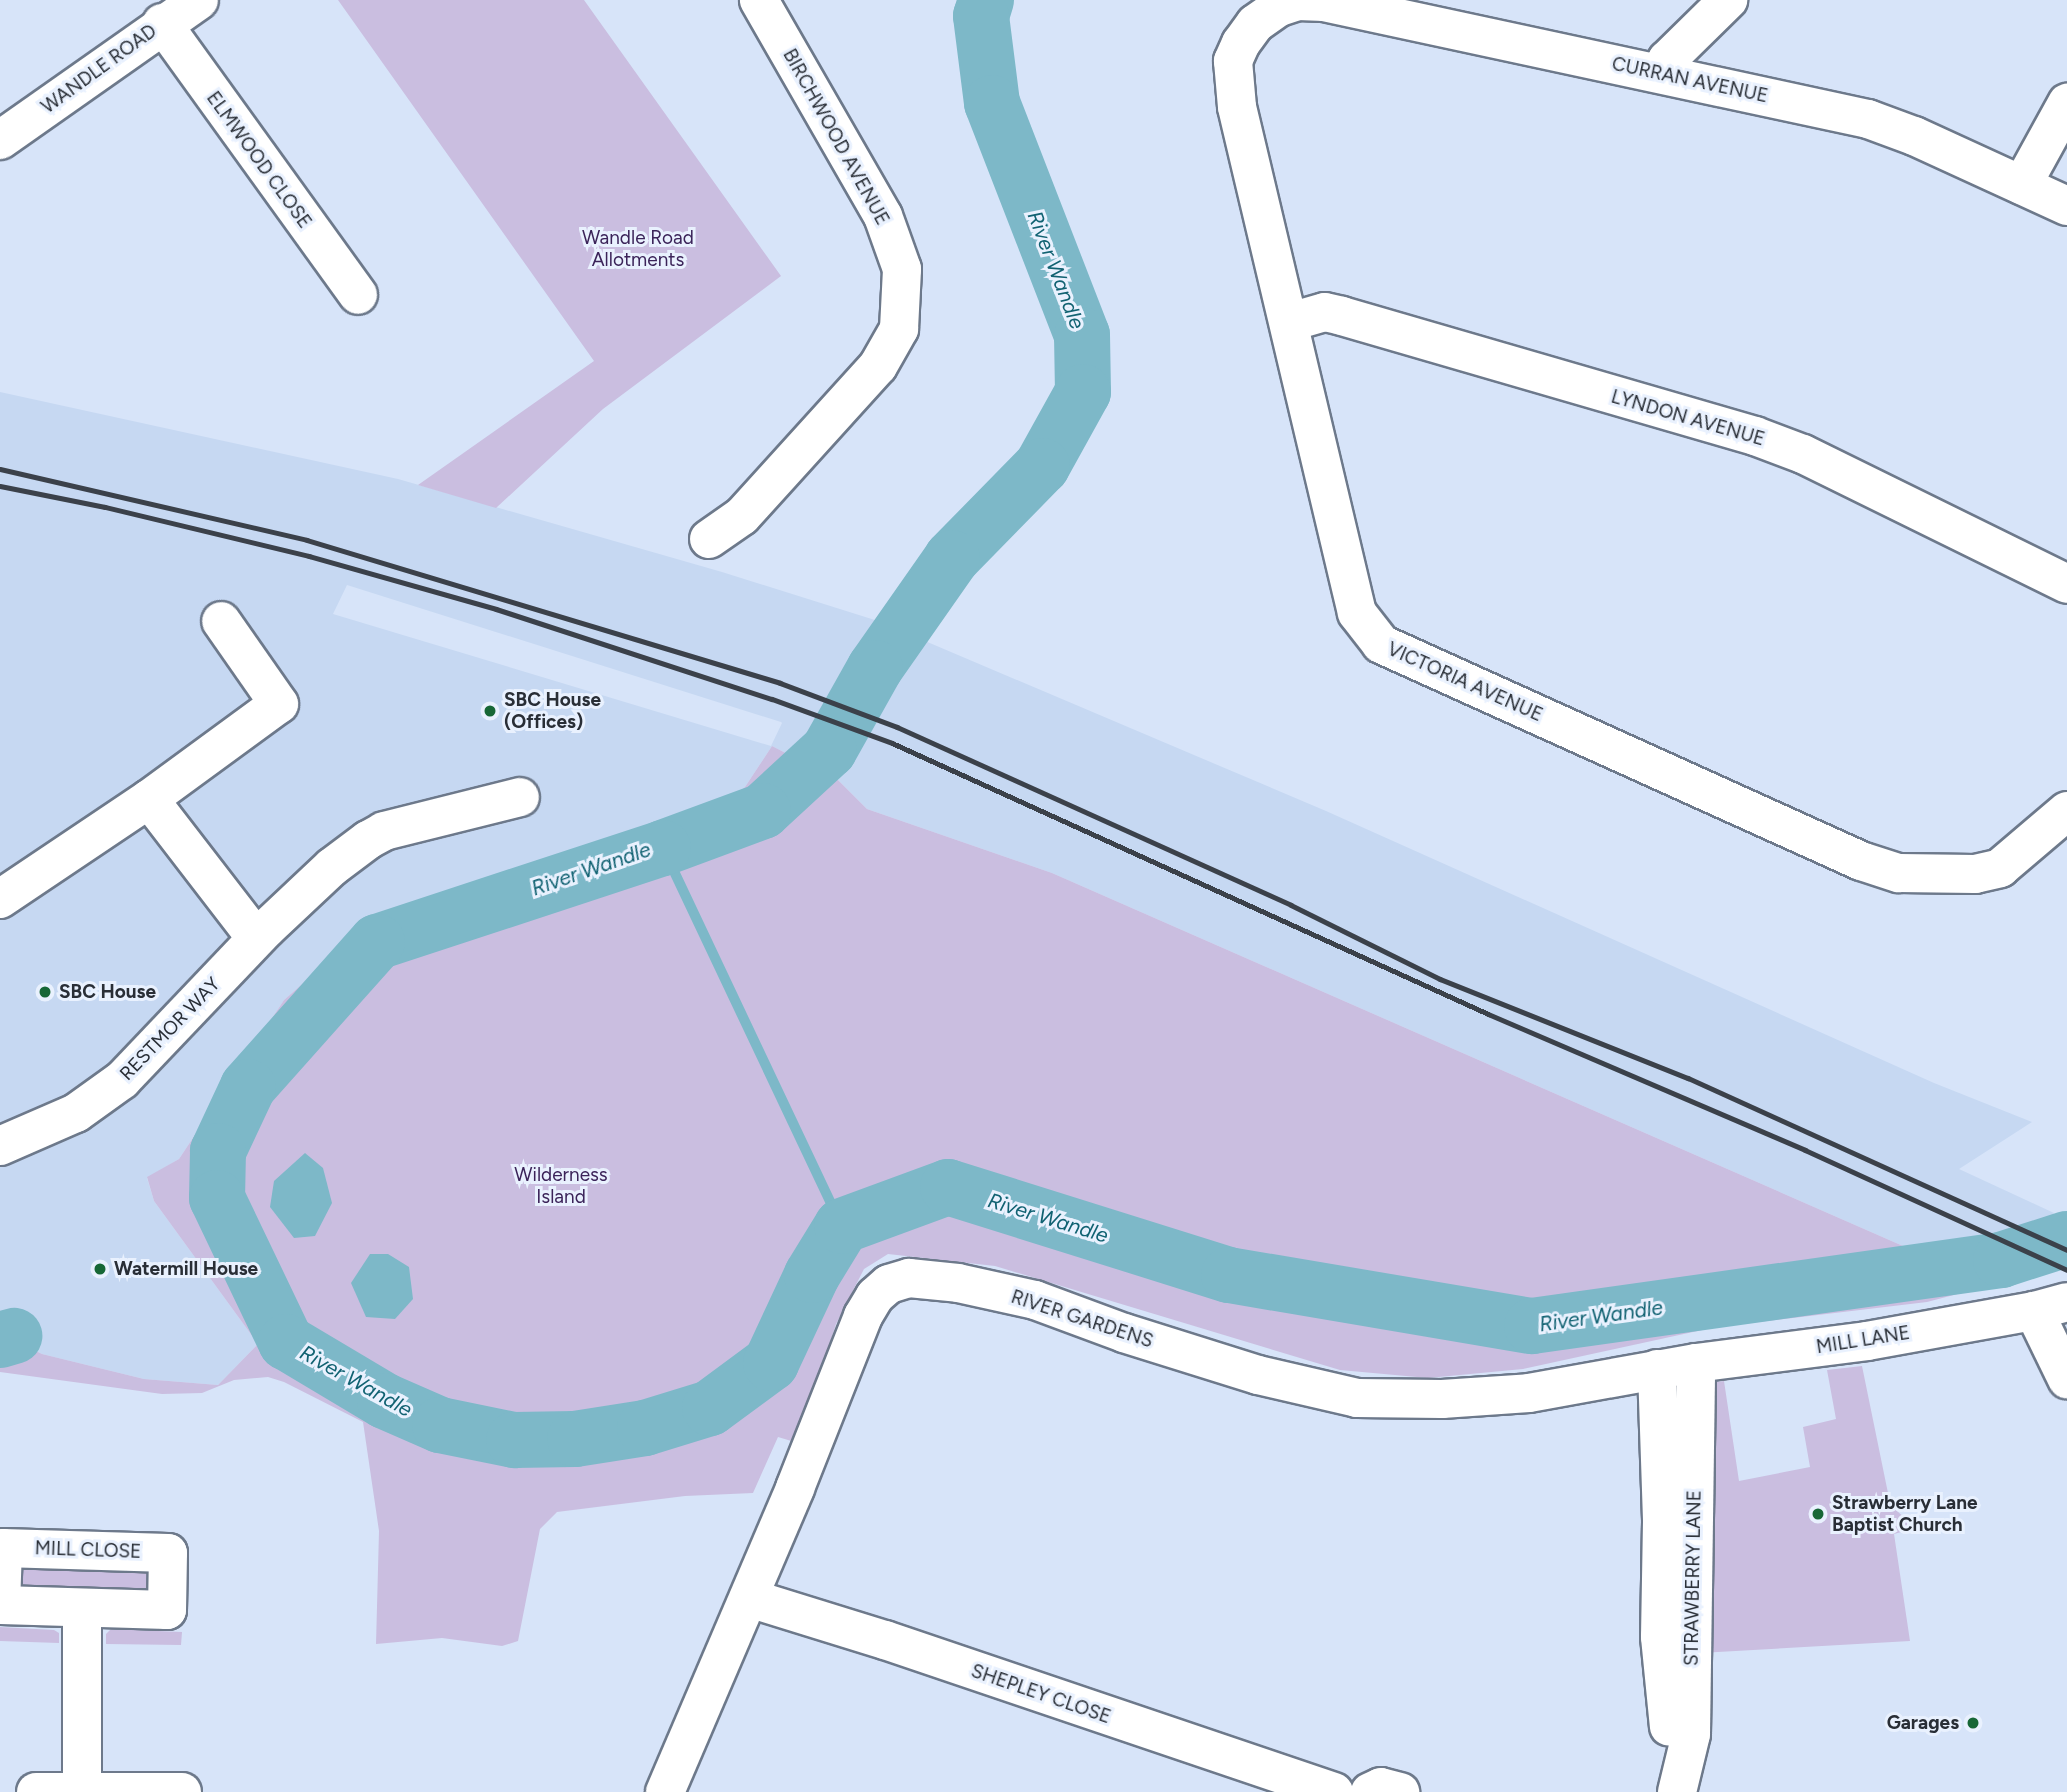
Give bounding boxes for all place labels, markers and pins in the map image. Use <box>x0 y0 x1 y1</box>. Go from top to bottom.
place label: SBC House (Offices) <box>504 689 601 733</box>
marker: SBC House (Offices) <box>482 703 498 719</box>
place label: SBC House <box>59 981 156 1003</box>
marker: SBC House <box>37 984 53 1000</box>
place label: Watermill House <box>114 1258 258 1280</box>
marker: Watermill House <box>92 1261 108 1277</box>
place label: Strawberry Lane Baptist Church <box>1832 1492 1977 1536</box>
marker: Strawberry Lane Baptist Church <box>1810 1506 1826 1522</box>
place label: Garages <box>1887 1712 1959 1734</box>
marker: Garages <box>1965 1715 1981 1731</box>

